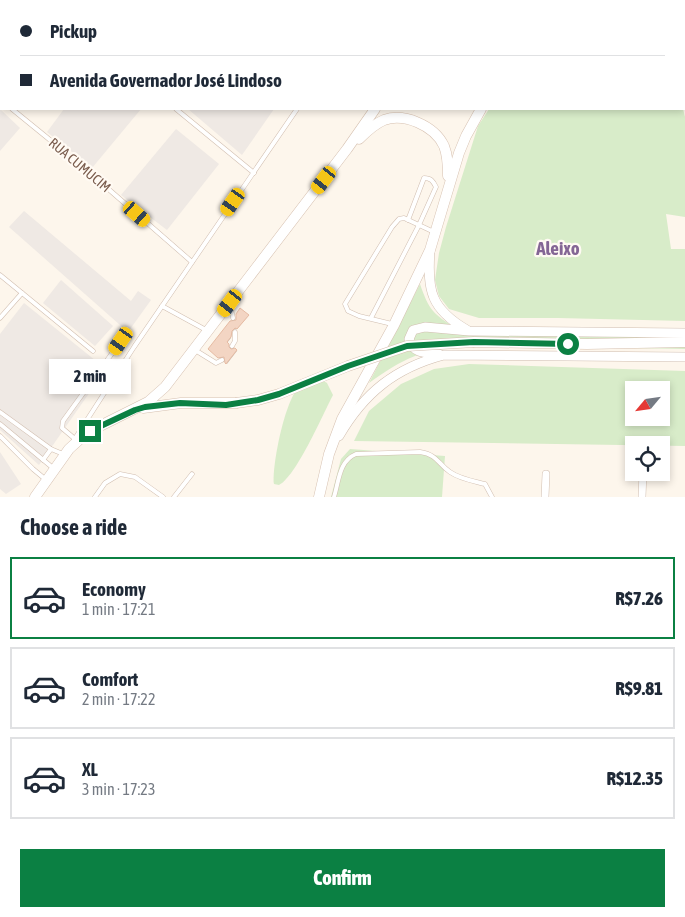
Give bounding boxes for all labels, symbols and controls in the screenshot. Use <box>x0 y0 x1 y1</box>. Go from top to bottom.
text: Pickup <box>50 20 97 42</box>
text: Avenida Governador José Lindoso <box>50 69 282 91</box>
street label: RUA CUMUCIM <box>46 135 114 195</box>
car <box>308 164 339 196</box>
car <box>218 185 247 219</box>
car <box>120 198 153 230</box>
district label: Aleixo <box>535 237 580 259</box>
car <box>214 287 245 319</box>
car <box>106 324 135 358</box>
route start <box>557 333 579 355</box>
callout: 2 min <box>49 358 131 394</box>
text: 2 min <box>74 367 106 385</box>
north arrow <box>625 381 670 426</box>
map controls <box>625 381 670 481</box>
route end <box>79 420 101 442</box>
button: locate <box>625 436 670 481</box>
text: Choose a ride <box>20 514 127 540</box>
icon: car <box>22 576 67 621</box>
text: Economy <box>82 578 146 600</box>
text: R$7.26 <box>615 587 663 609</box>
text: 1 min · 17:21 <box>82 600 155 618</box>
icon: car <box>22 666 67 711</box>
text: Comfort <box>82 668 138 690</box>
text: R$9.81 <box>615 677 663 699</box>
text: 2 min · 17:22 <box>82 690 155 708</box>
icon: car <box>22 756 67 801</box>
text: XL <box>82 758 98 780</box>
text: R$12.35 <box>606 767 663 789</box>
text: 3 min · 17:23 <box>82 780 155 798</box>
button: Confirm <box>20 849 665 907</box>

